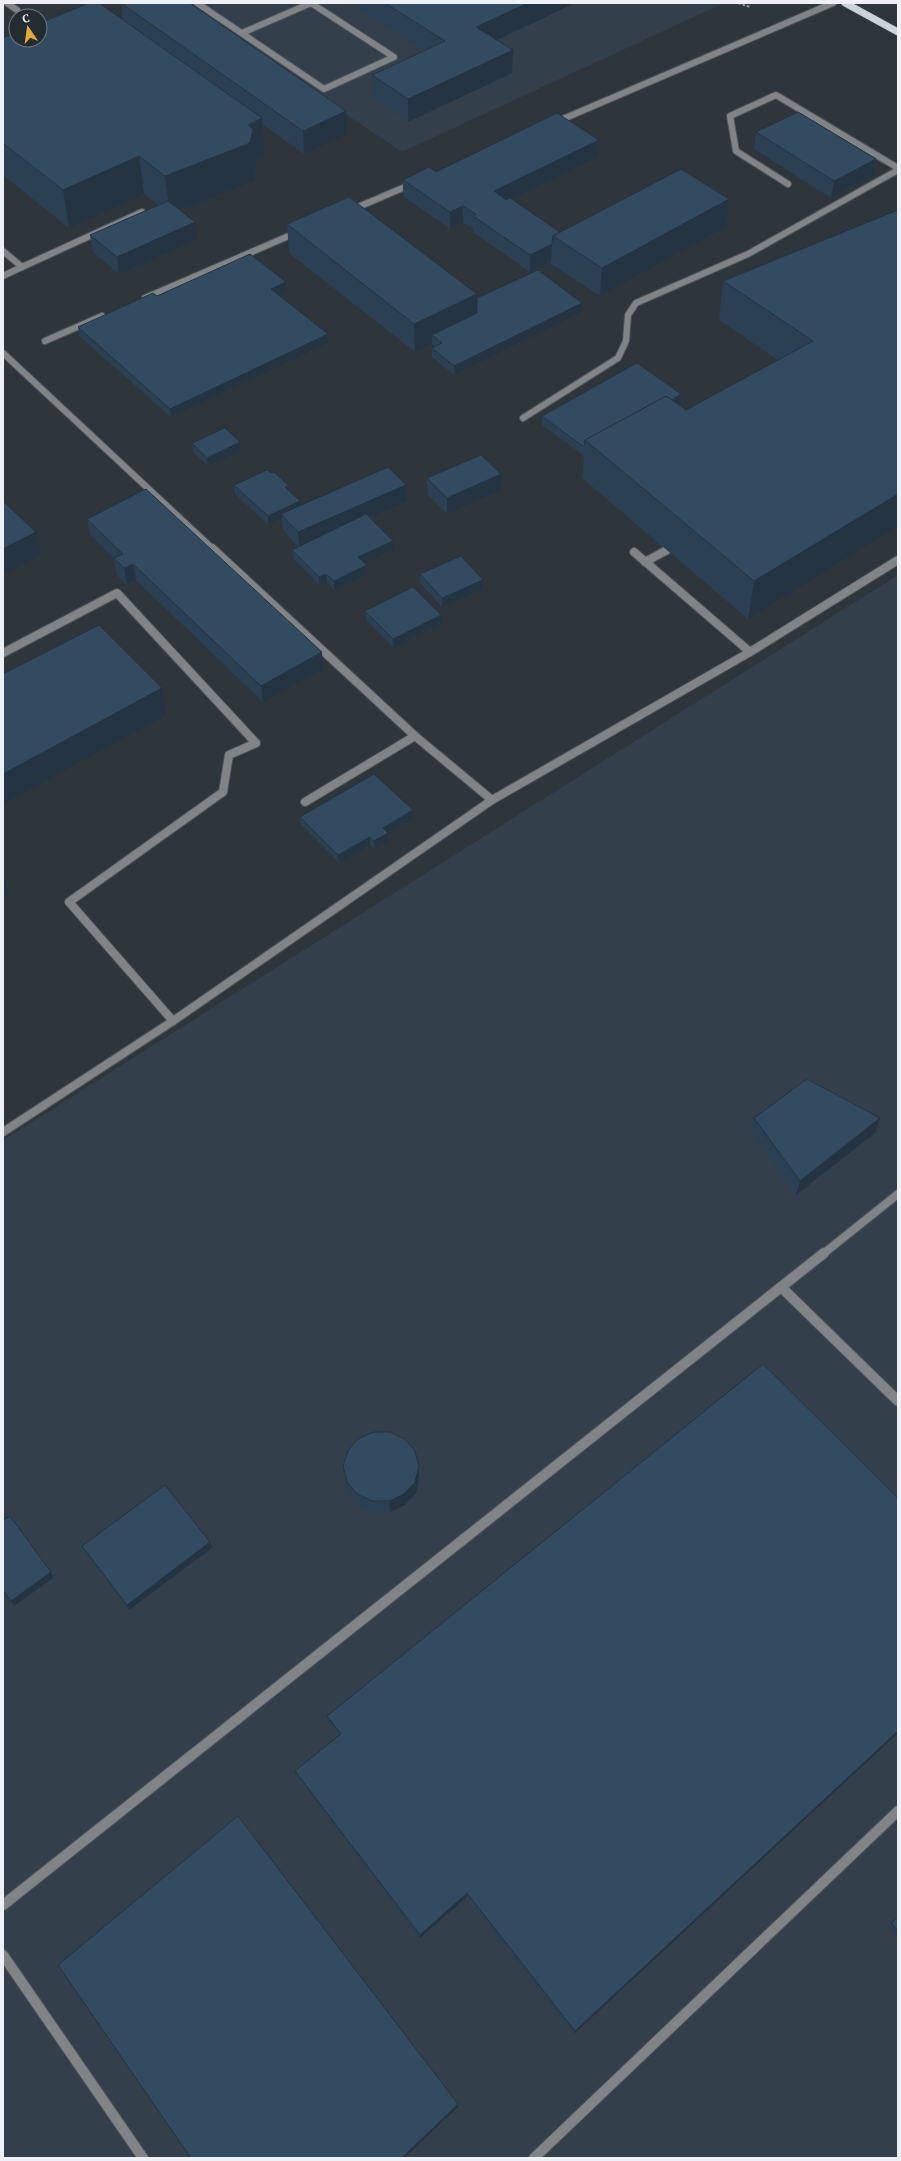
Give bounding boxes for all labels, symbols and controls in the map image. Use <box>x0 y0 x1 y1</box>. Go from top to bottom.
north arrow <box>8 8 48 48</box>
text: С <box>21 11 31 26</box>

